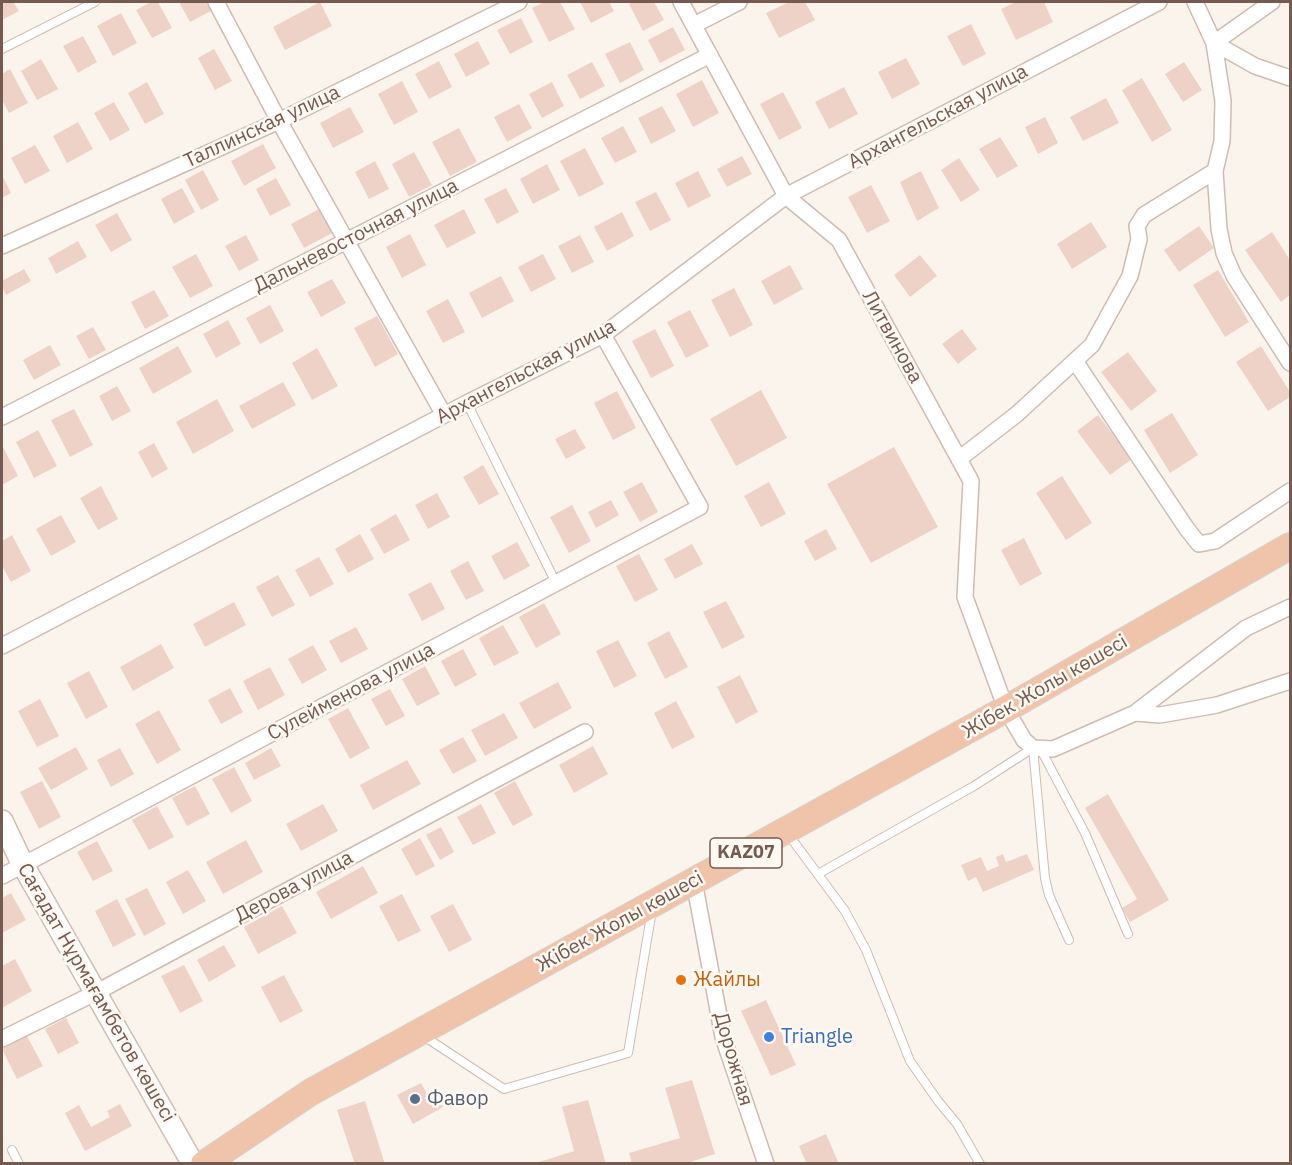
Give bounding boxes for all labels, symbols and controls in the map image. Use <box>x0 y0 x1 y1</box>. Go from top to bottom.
street label: Архангельская улица <box>844 59 1032 175</box>
street label: Таллинская улица <box>180 80 344 174</box>
street label: Дальневосточная улица <box>250 174 462 298</box>
street label: Литвинова <box>857 286 927 388</box>
street label: Архангельская улица <box>432 314 620 430</box>
street label: Жібек Жолы көшесі <box>958 630 1132 744</box>
street label: Сулейменова улица <box>263 638 439 746</box>
road number: KAZ07 <box>710 838 782 868</box>
street label: Дерова улица <box>231 846 357 928</box>
street label: Сағадат Нұрмағамбетов көшесі <box>12 859 180 1127</box>
street label: Жібек Жолы көшесі <box>532 866 708 978</box>
place label: Жайлы <box>693 968 761 992</box>
marker: Жайлы <box>674 973 688 987</box>
street label: Дорожная <box>708 1009 758 1109</box>
place label: Triangle <box>781 1025 853 1049</box>
marker: Triangle <box>762 1030 776 1044</box>
place label: Фавор <box>427 1087 489 1111</box>
marker: Фавор <box>408 1092 422 1106</box>

